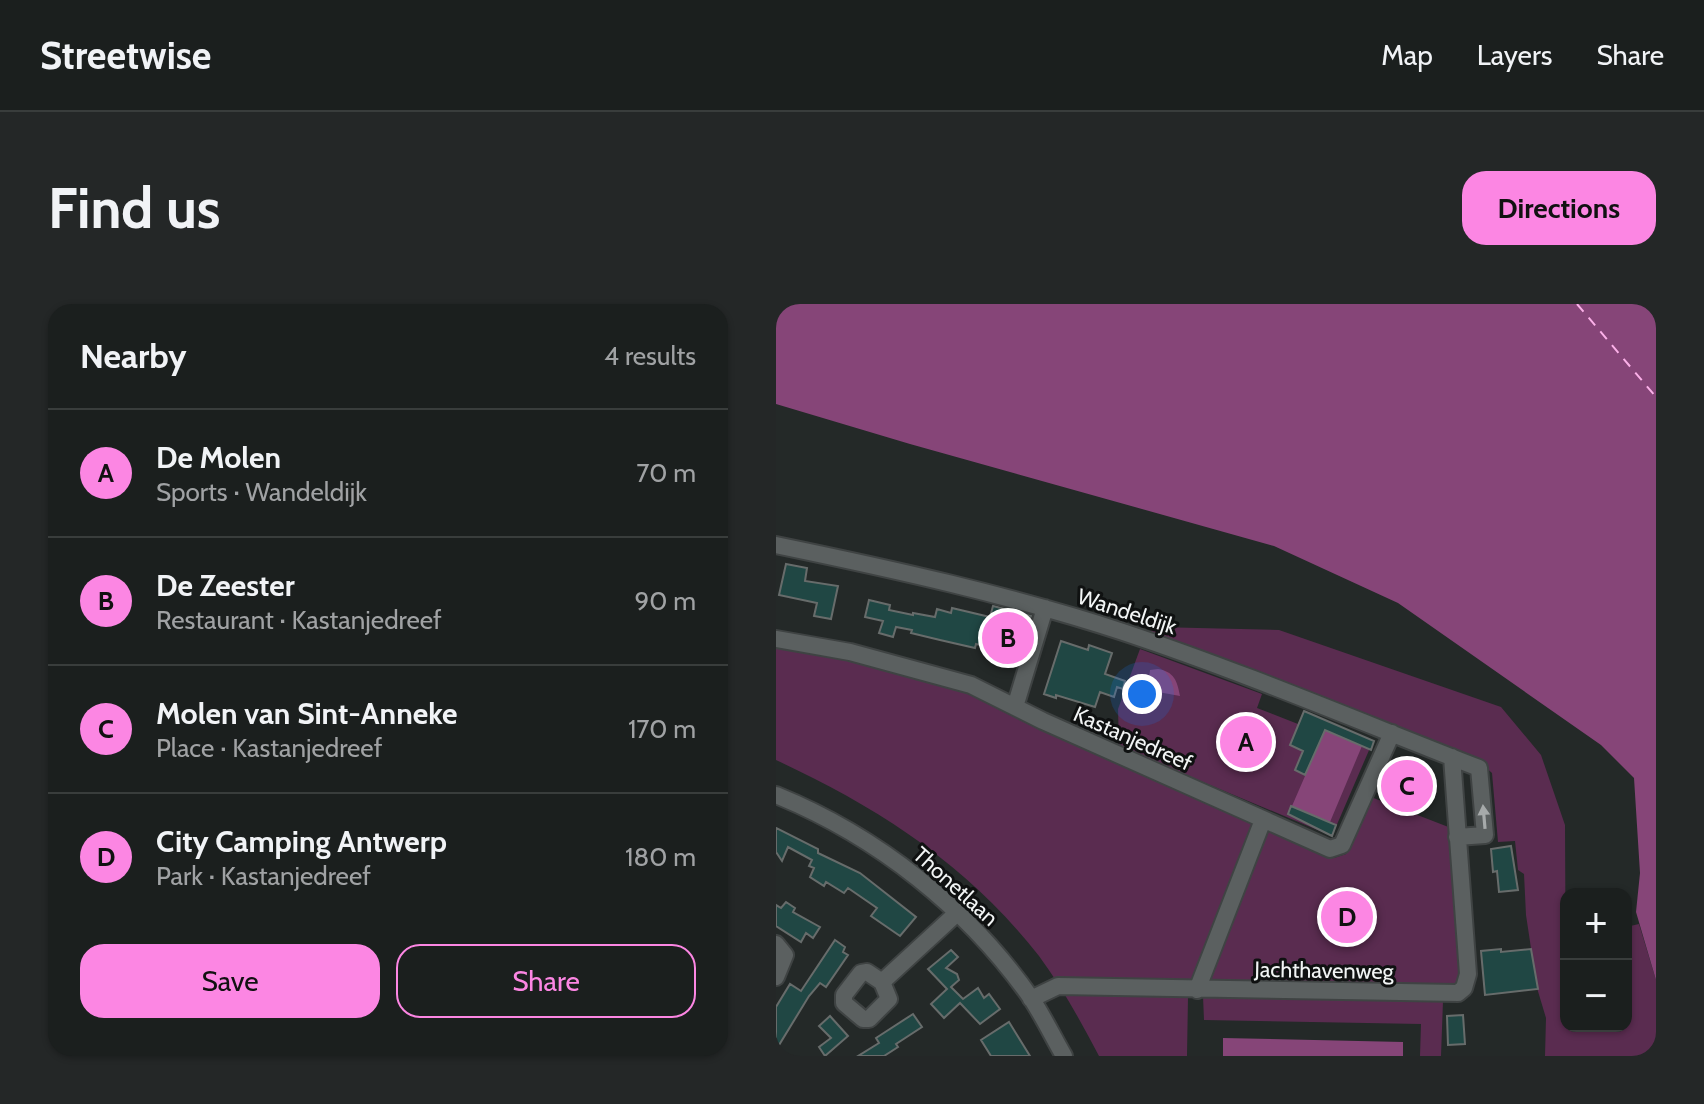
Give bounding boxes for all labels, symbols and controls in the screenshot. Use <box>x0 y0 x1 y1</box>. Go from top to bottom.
text: Streetwise <box>40 32 211 79</box>
text: Map <box>1381 38 1433 72</box>
text: Layers <box>1477 38 1552 72</box>
text: Share <box>1596 38 1664 72</box>
button: Directions <box>1462 171 1656 245</box>
text: Find us <box>48 174 221 242</box>
text: Nearby <box>80 335 187 377</box>
text: 4 results <box>604 340 696 372</box>
text: De Molen <box>156 439 281 476</box>
text: A <box>98 457 114 489</box>
text: 70 m <box>636 457 696 489</box>
text: Sports · Wandeldijk <box>156 476 367 508</box>
text: De Zeester <box>156 567 295 604</box>
street label: Wandeldijk <box>1074 583 1180 640</box>
text: B <box>98 585 114 617</box>
text: 90 m <box>634 585 696 617</box>
text: Restaurant · Kastanjedreef <box>156 604 442 636</box>
pin: B <box>982 608 1034 668</box>
your location <box>1122 674 1162 714</box>
text: Molen van Sint-Anneke <box>156 695 458 732</box>
street label: Kastanjedreef <box>1069 700 1196 777</box>
pin: A <box>1220 712 1272 772</box>
text: C <box>98 713 114 745</box>
text: 170 m <box>628 713 696 745</box>
text: Place · Kastanjedreef <box>156 732 382 764</box>
pin: C <box>1381 756 1433 816</box>
one-way arrow <box>1477 804 1490 829</box>
text: City Camping Antwerp <box>156 823 447 860</box>
text: D <box>97 841 115 873</box>
text: 180 m <box>625 841 696 873</box>
street label: Thonetlaan <box>908 841 1004 932</box>
text: Park · Kastanjedreef <box>156 860 371 892</box>
pin: D <box>1321 887 1373 947</box>
map controls <box>1560 888 1632 1032</box>
button: + <box>1560 888 1632 960</box>
button: Save <box>80 944 380 1018</box>
button: Share <box>396 944 696 1018</box>
street label: Jachthavenweg <box>1253 956 1395 985</box>
button: − <box>1560 960 1632 1032</box>

